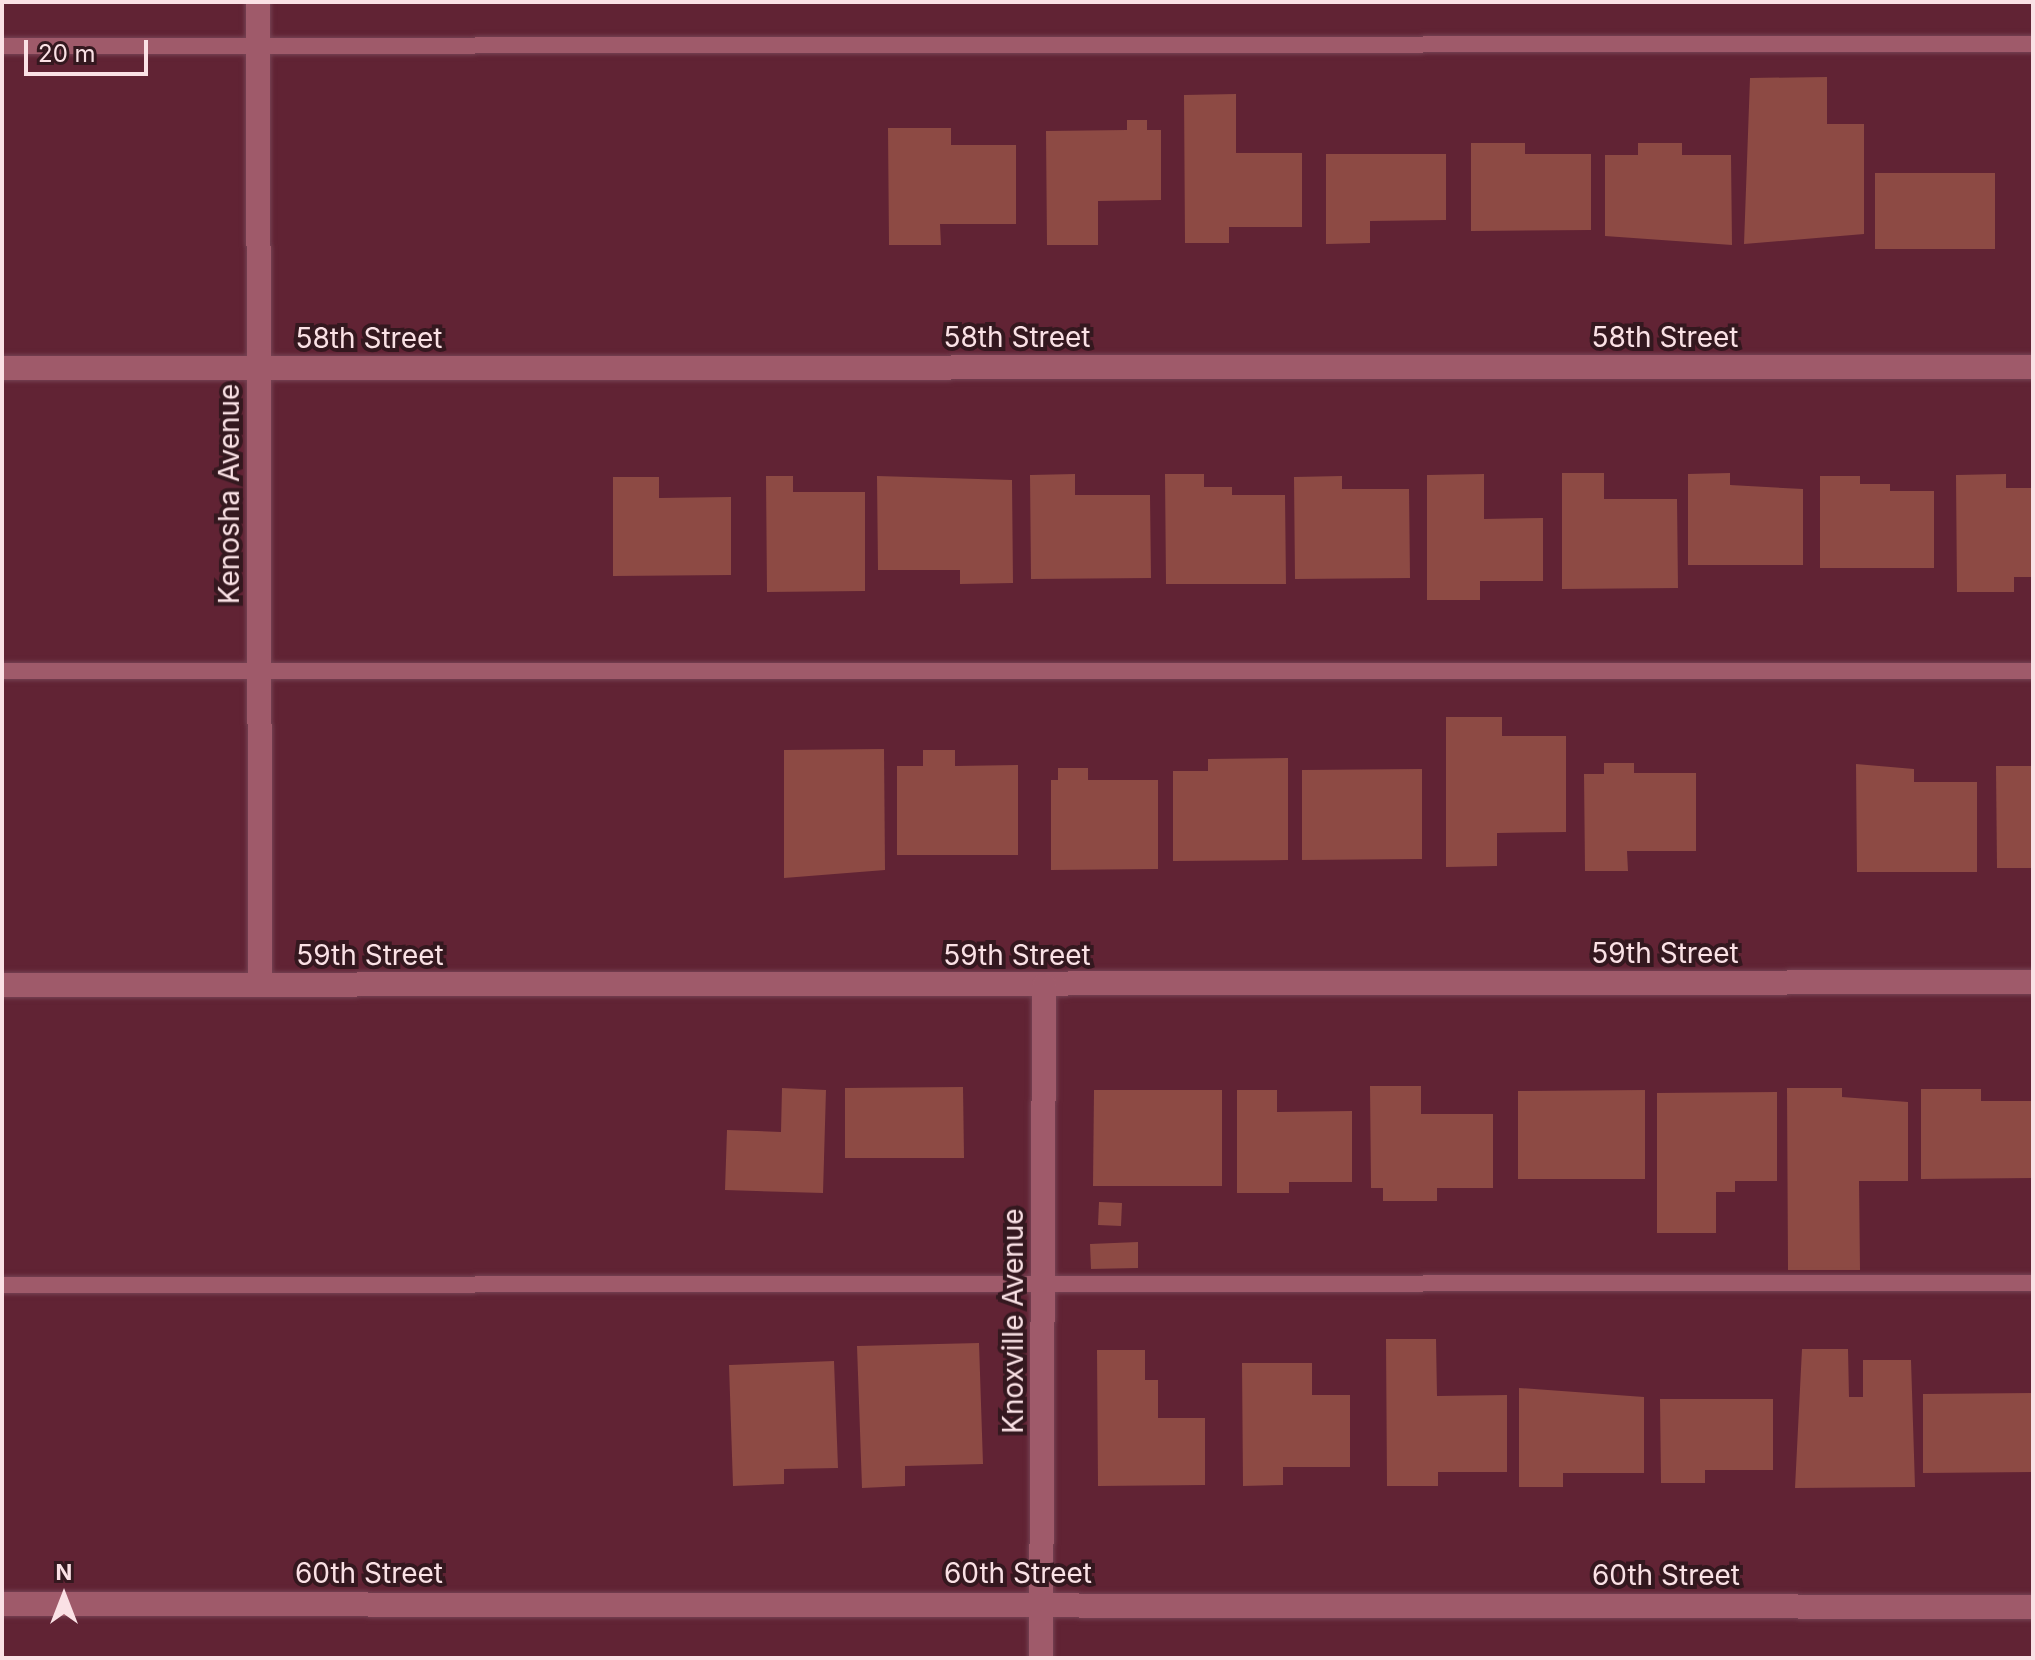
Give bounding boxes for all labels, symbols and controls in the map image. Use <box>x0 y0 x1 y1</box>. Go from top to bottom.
scale bar <box>28 24 152 74</box>
text: 20 m <box>38 39 96 68</box>
street label: 58th Street <box>944 320 1090 354</box>
street label: 58th Street <box>1592 320 1738 354</box>
street label: 58th Street <box>296 321 442 355</box>
street label: Kenosha Avenue <box>212 384 246 604</box>
street label: 59th Street <box>1591 936 1739 970</box>
street label: 59th Street <box>296 938 444 972</box>
street label: 59th Street <box>943 938 1091 972</box>
street label: Knoxville Avenue <box>996 1208 1030 1434</box>
north arrow <box>24 1556 104 1636</box>
street label: 60th Street <box>295 1556 443 1590</box>
street label: 60th Street <box>944 1556 1092 1590</box>
street label: 60th Street <box>1592 1558 1740 1592</box>
text: N <box>56 1559 72 1585</box>

